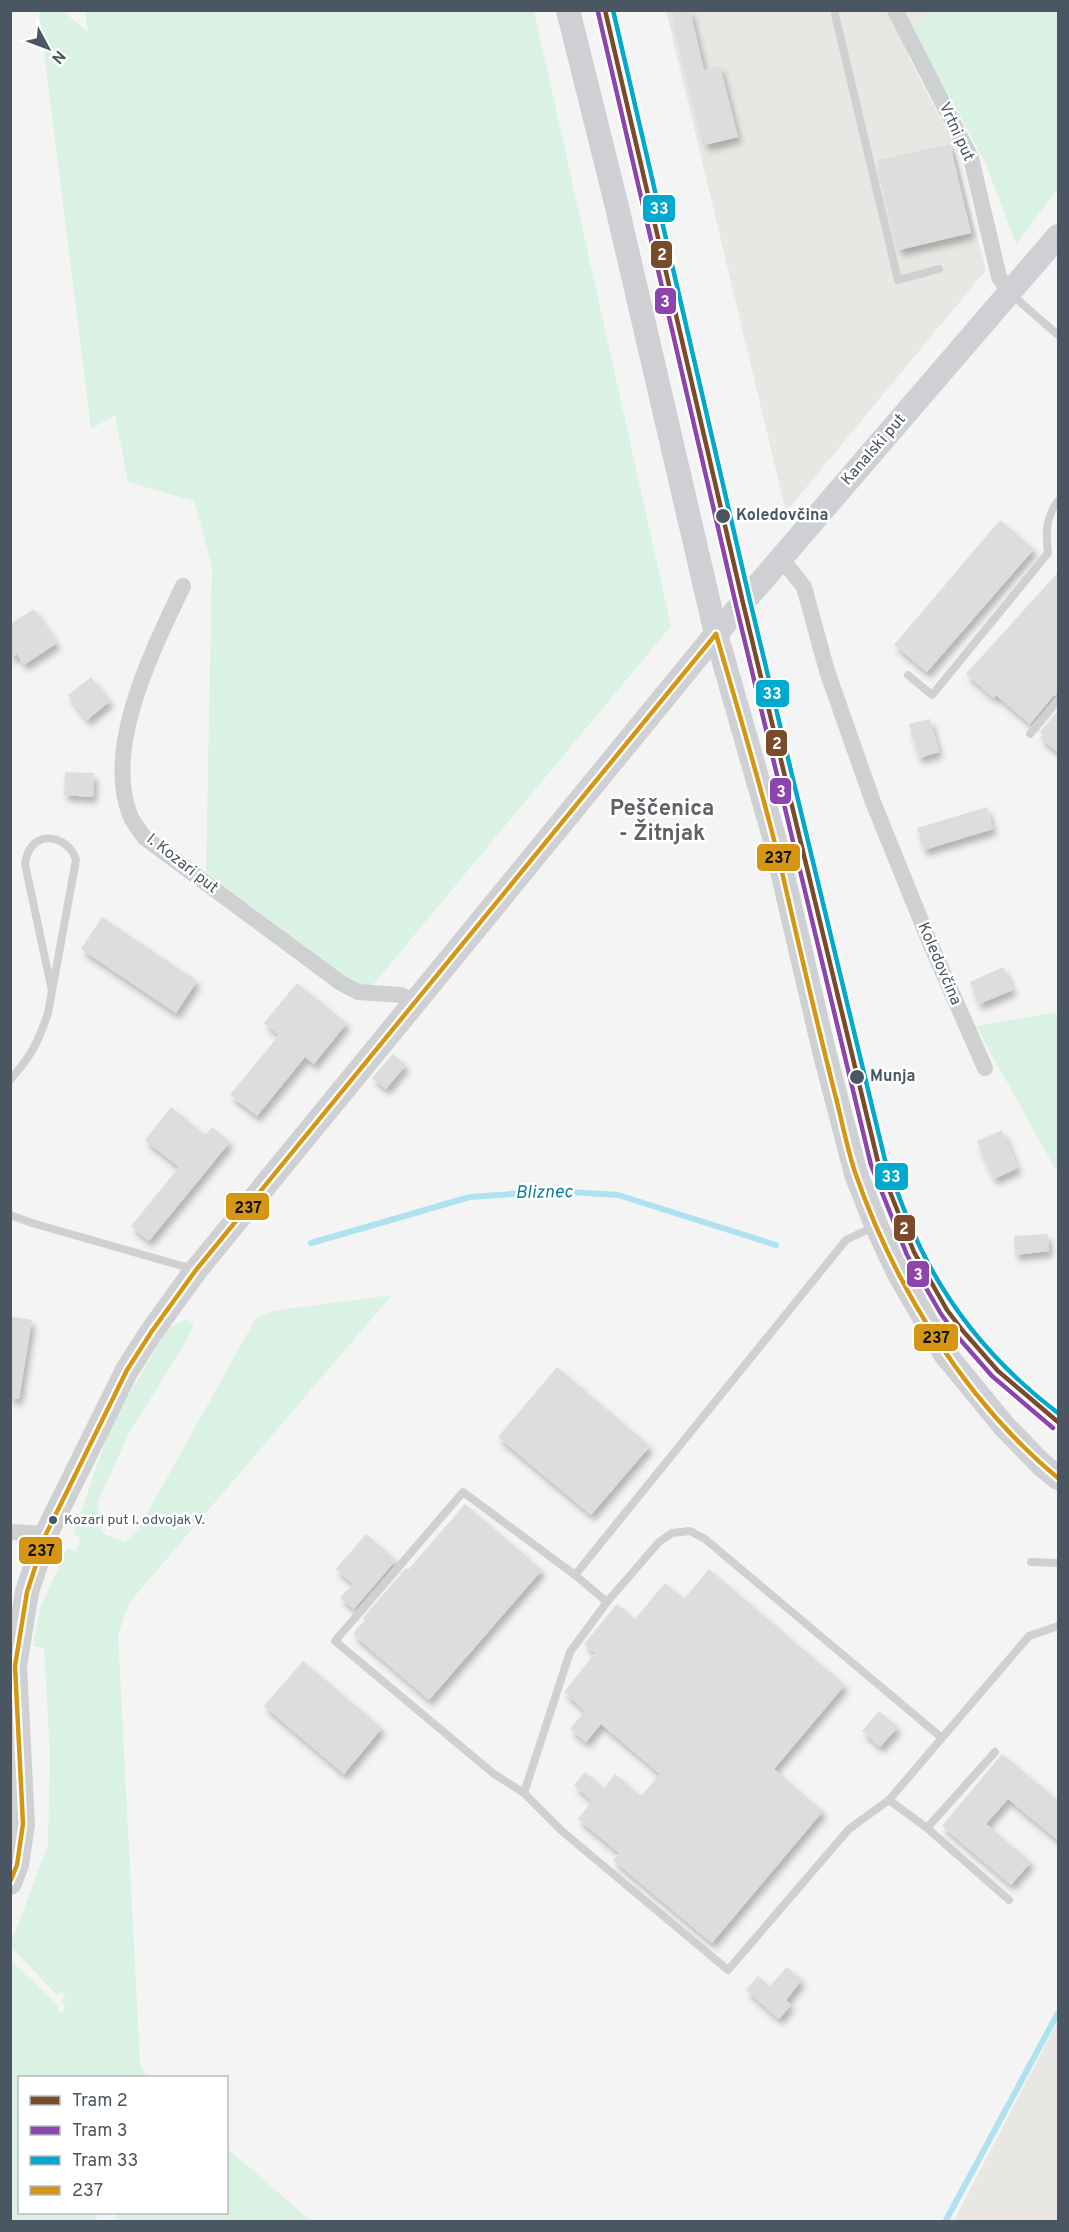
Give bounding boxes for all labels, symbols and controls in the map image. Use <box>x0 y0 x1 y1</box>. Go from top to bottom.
north arrow <box>18 18 78 78</box>
text: N <box>46 46 69 67</box>
street label: Vrtni put <box>934 99 978 165</box>
line badge: 33 <box>642 194 676 223</box>
text: 33 <box>649 200 669 220</box>
line badge: 2 <box>650 240 673 269</box>
text: 2 <box>657 246 667 266</box>
line badge: 3 <box>654 287 677 315</box>
text: 3 <box>660 293 670 313</box>
street label: Kanalski put <box>837 410 911 490</box>
place label: Koledovčina <box>736 506 828 526</box>
marker: Koledovčina <box>714 507 732 525</box>
line badge: 33 <box>755 679 790 708</box>
text: 33 <box>762 685 782 705</box>
line badge: 2 <box>765 729 788 757</box>
text: 2 <box>772 735 782 755</box>
line badge: 3 <box>769 777 792 805</box>
text: 3 <box>776 783 786 803</box>
district label: Peščenica - Žitnjak <box>610 796 714 848</box>
street label: I. Kozari put <box>142 830 222 898</box>
line badge: 237 <box>756 843 801 872</box>
text: 237 <box>764 849 792 869</box>
street label: Koledovčina <box>913 920 965 1008</box>
place label: Munja <box>870 1067 915 1087</box>
marker: Munja <box>848 1068 866 1086</box>
line badge: 33 <box>874 1162 909 1191</box>
text: 33 <box>881 1168 901 1188</box>
water label: Bliznec <box>515 1181 573 1205</box>
line badge: 237 <box>225 1192 270 1221</box>
text: 237 <box>234 1199 262 1219</box>
line badge: 2 <box>893 1214 916 1242</box>
text: 2 <box>899 1220 909 1240</box>
line badge: 3 <box>906 1260 930 1288</box>
text: 3 <box>913 1266 923 1286</box>
line badge: 237 <box>913 1323 959 1352</box>
text: 237 <box>922 1329 950 1349</box>
place label: Kozari put I. odvojak V. <box>64 1512 205 1529</box>
marker: Kozari put I. odvojak V. <box>47 1514 59 1526</box>
line badge: 237 <box>18 1536 63 1565</box>
text: 237 <box>27 1542 55 1562</box>
legend <box>18 2076 228 2214</box>
text: Tram 2 <box>72 2090 128 2113</box>
text: Tram 3 <box>72 2120 128 2143</box>
text: Tram 33 <box>72 2150 138 2173</box>
text: 237 <box>72 2180 103 2203</box>

